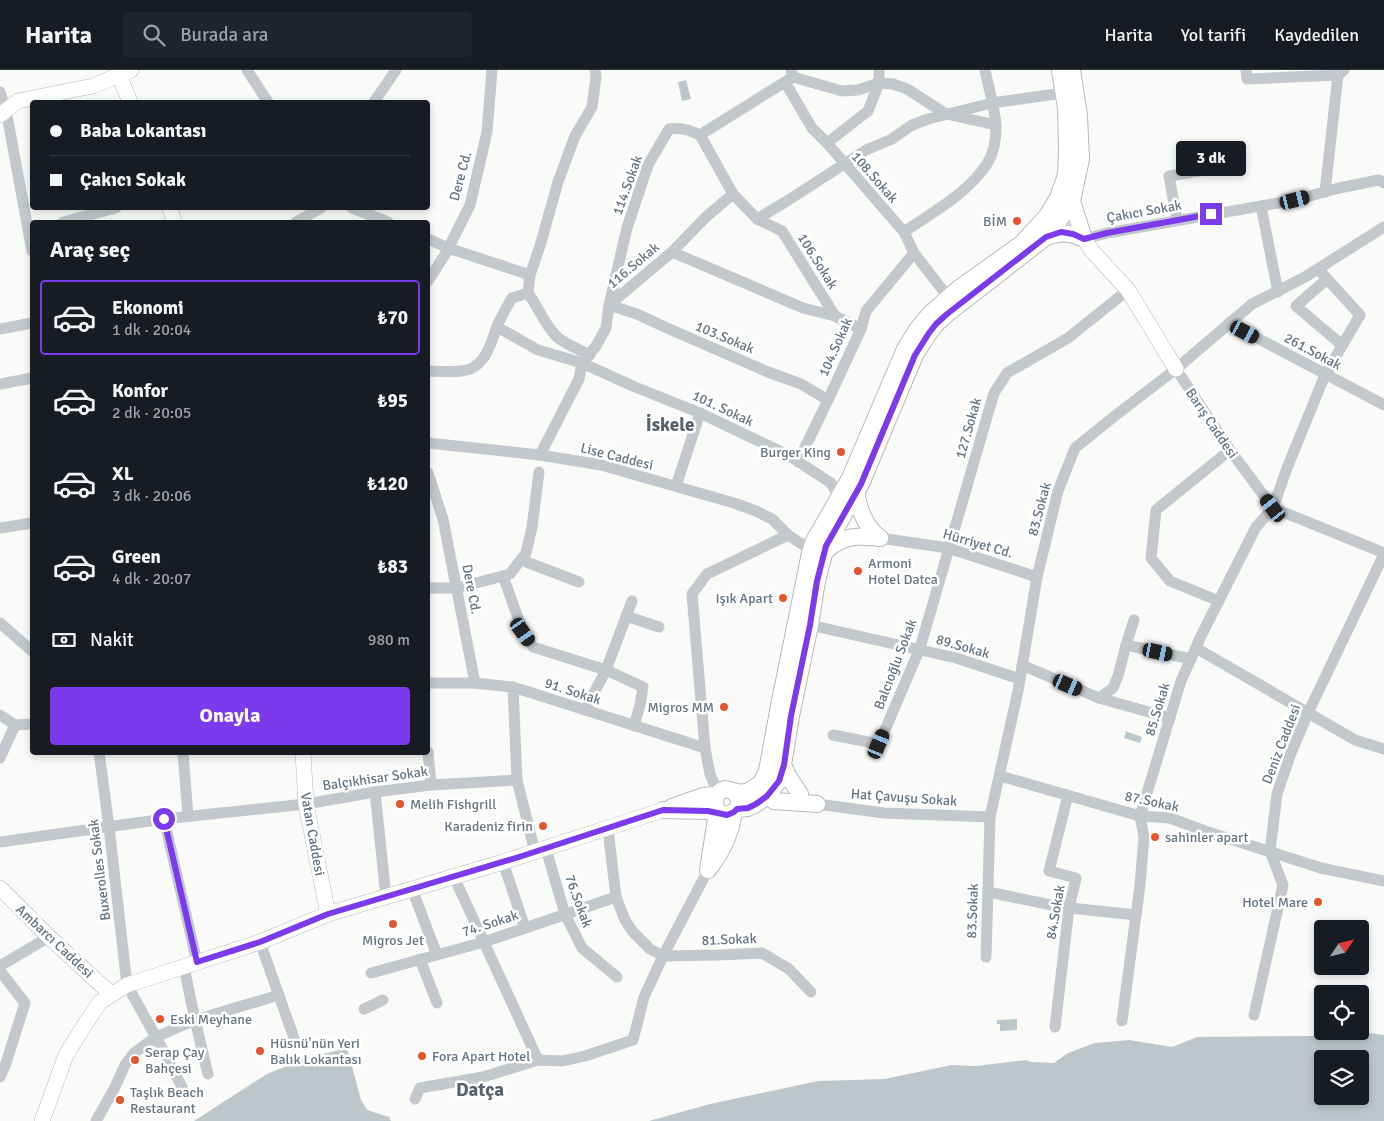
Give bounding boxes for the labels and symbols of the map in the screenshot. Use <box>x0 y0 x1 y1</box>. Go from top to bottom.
callout: 3 dk <box>1176 142 1246 176</box>
street label: 108.Sokak <box>848 148 902 207</box>
street label: Dere Cd. <box>446 150 475 203</box>
street label: 114.Sokak <box>609 153 646 217</box>
car <box>1278 189 1311 211</box>
street label: Çakıcı Sokak <box>1105 197 1183 226</box>
route end <box>1200 203 1222 225</box>
place label: BİM <box>983 213 1007 230</box>
marker: BİM <box>1011 215 1023 227</box>
street label: 106.Sokak <box>794 230 841 292</box>
street label: 116.Sokak <box>604 239 663 292</box>
street label: 104.Sokak <box>815 315 856 379</box>
street label: 103.Sokak <box>693 317 757 358</box>
car <box>1228 318 1261 346</box>
street label: 261.Sokak <box>1281 329 1344 374</box>
street label: Barış Caddesi <box>1182 385 1241 462</box>
street label: 101. Sokak <box>689 387 756 430</box>
street label: 127.Sokak <box>952 396 985 461</box>
district label: İskele <box>646 413 694 437</box>
street label: Lise Caddesi <box>579 439 655 474</box>
place label: Burger King <box>760 444 831 461</box>
marker: Burger King <box>835 446 847 458</box>
street label: 83.Sokak <box>1024 480 1055 538</box>
car <box>1257 492 1288 524</box>
street label: Hürriyet Cd. <box>941 525 1015 562</box>
place label: Armoni Hotel Datca <box>868 555 938 588</box>
street label: Dere Cd. <box>458 563 485 615</box>
marker: Armoni Hotel Datca <box>852 565 864 577</box>
place label: Işık Apart <box>715 590 773 607</box>
marker: Işık Apart <box>777 592 789 604</box>
car <box>508 615 537 649</box>
street label: Balcıoğlu Sokak <box>870 616 921 712</box>
street label: 89.Sokak <box>934 631 992 662</box>
car <box>1141 642 1174 662</box>
car <box>1051 672 1084 698</box>
street label: 91. Sokak <box>543 674 603 709</box>
street label: 85.Sokak <box>1141 680 1174 738</box>
place label: Migros MM <box>648 699 714 716</box>
marker: Migros MM <box>718 701 730 713</box>
street label: Deniz Caddesi <box>1258 702 1304 786</box>
car <box>866 727 891 761</box>
street label: Balçıkhisar Sokak <box>321 763 429 794</box>
street label: Hat Çavuşu Sokak <box>850 785 958 810</box>
street label: 87.Sokak <box>1123 787 1181 816</box>
street label: Vatan Caddesi <box>297 791 328 877</box>
place label: Melih Fishgrill <box>410 796 496 813</box>
marker: Melih Fishgrill <box>394 798 406 810</box>
route start <box>153 808 175 830</box>
street label: Buxerolles Sokak <box>85 818 114 922</box>
place label: Karadeniz firin <box>444 818 533 835</box>
marker: Karadeniz firin <box>537 820 549 832</box>
place label: sahinler apart <box>1165 829 1249 846</box>
marker: sahinler apart <box>1149 831 1161 843</box>
street label: 76.Sokak <box>561 872 596 930</box>
street label: 83.Sokak <box>963 883 982 939</box>
street label: 84.Sokak <box>1042 884 1069 941</box>
place label: Hotel Mare <box>1242 894 1308 911</box>
marker: Hotel Mare <box>1312 896 1324 908</box>
street label: Ambarcı Caddesi <box>12 901 97 982</box>
street label: 74. Sokak <box>460 906 520 941</box>
marker: Migros Jet <box>387 918 399 930</box>
north arrow <box>1314 920 1369 975</box>
street label: 81.Sokak <box>701 930 757 949</box>
place label: Migros Jet <box>362 932 424 949</box>
place label: Eski Meyhane <box>170 1011 252 1028</box>
marker: Eski Meyhane <box>154 1013 166 1025</box>
place label: Hüsnü'nün Yeri Balık Lokantası <box>270 1035 361 1068</box>
place label: Serap Çay Bahçesi <box>145 1044 205 1077</box>
marker: Hüsnü'nün Yeri Balık Lokantası <box>254 1045 266 1057</box>
place label: Fora Apart Hotel <box>432 1048 530 1065</box>
marker: Fora Apart Hotel <box>416 1050 428 1062</box>
marker: Serap Çay Bahçesi <box>129 1054 141 1066</box>
district label: Datça <box>456 1078 504 1102</box>
place label: Taşlık Beach Restaurant <box>130 1084 204 1117</box>
marker: Taşlık Beach Restaurant <box>114 1094 126 1106</box>

